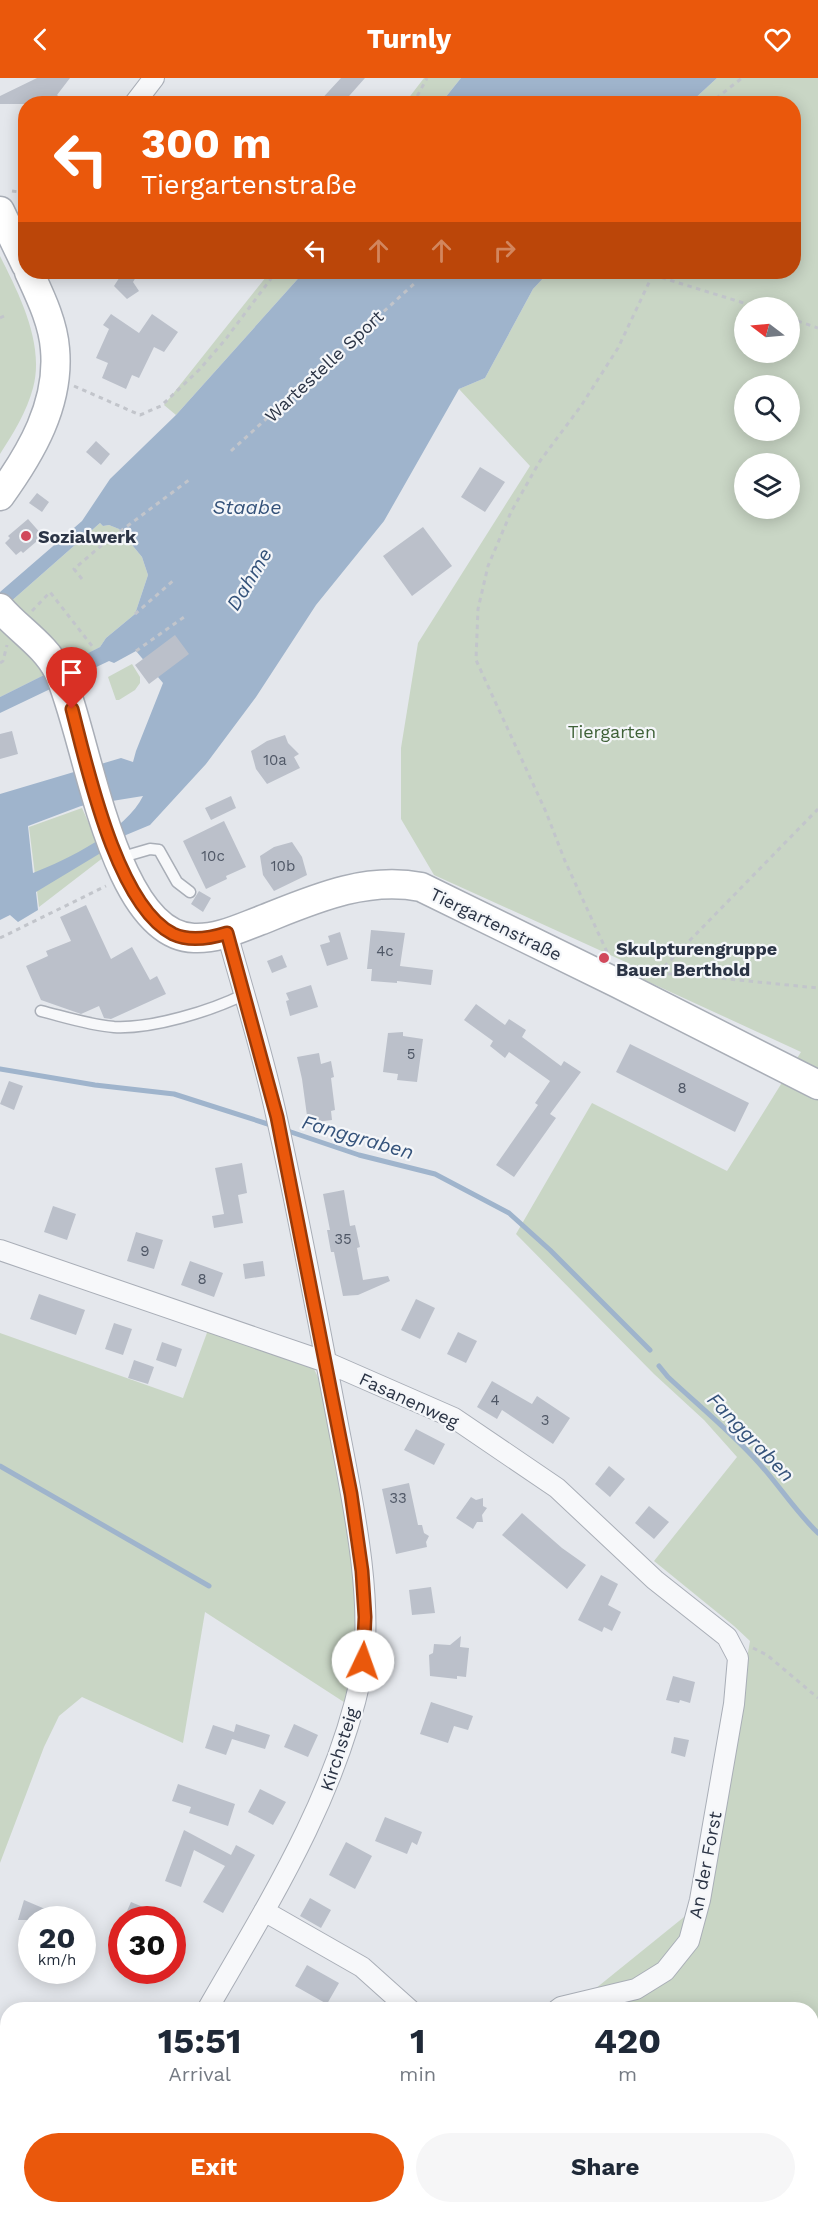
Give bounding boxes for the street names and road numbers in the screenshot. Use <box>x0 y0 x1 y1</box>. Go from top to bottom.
street label: Wartestelle Sport <box>260 305 388 426</box>
street label: Tiergartenstraße <box>427 883 565 965</box>
street label: Fasanenweg <box>356 1368 462 1432</box>
street label: Kirchsteig <box>316 1704 363 1793</box>
street label: An der Forst <box>684 1809 726 1920</box>

